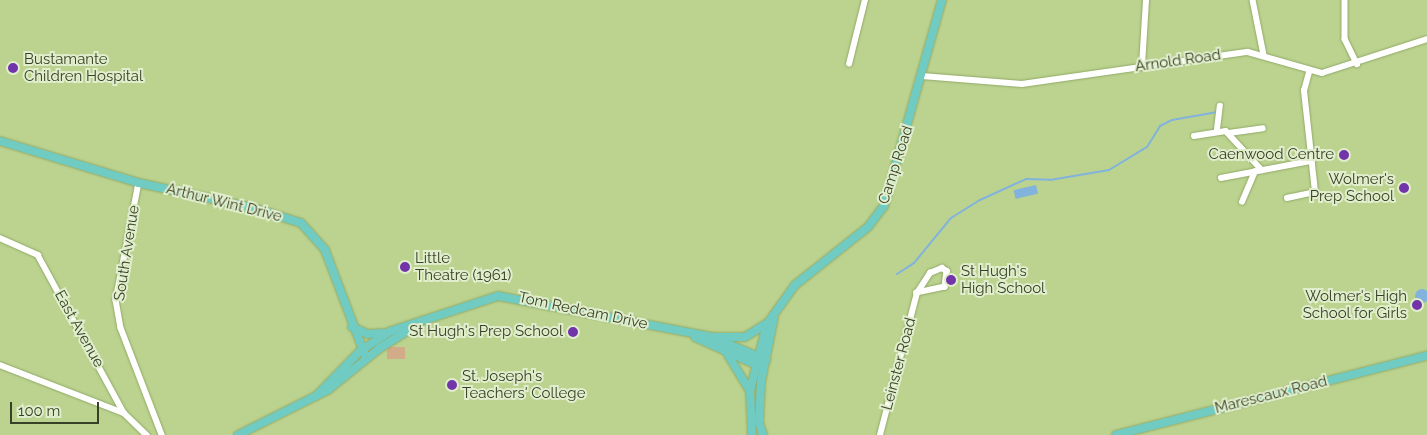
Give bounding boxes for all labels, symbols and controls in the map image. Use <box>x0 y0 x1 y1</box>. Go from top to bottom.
street label: Arnold Road <box>1134 46 1222 76</box>
place label: Bustamante Children Hospital <box>24 50 143 85</box>
marker: Bustamante Children Hospital <box>6 61 20 75</box>
street label: Camp Road <box>875 124 917 206</box>
place label: Caenwood Centre <box>1209 146 1334 164</box>
marker: Caenwood Centre <box>1338 149 1350 161</box>
place label: Wolmer's Prep School <box>1310 170 1394 205</box>
street label: Arthur Wint Drive <box>164 180 284 226</box>
marker: Wolmer's Prep School <box>1398 182 1410 194</box>
street label: South Avenue <box>111 204 143 302</box>
place label: Little Theatre (1961) <box>415 249 511 284</box>
marker: Little Theatre (1961) <box>399 261 411 273</box>
place label: St Hugh's High School <box>961 262 1045 297</box>
marker: St Hugh's High School <box>945 274 957 286</box>
street label: East Avenue <box>50 287 108 371</box>
place label: Wolmer's High School for Girls <box>1302 287 1407 322</box>
street label: Tom Redcam Drive <box>517 289 649 333</box>
marker: Wolmer's High School for Girls <box>1411 299 1423 311</box>
street label: Leinster Road <box>878 316 920 412</box>
place label: St Hugh's Prep School <box>409 323 563 341</box>
marker: St Hugh's Prep School <box>567 326 579 338</box>
place label: St. Joseph's Teachers' College <box>462 367 586 402</box>
street label: Marescaux Road <box>1213 372 1329 418</box>
marker: St. Joseph's Teachers' College <box>446 379 458 391</box>
scale bar <box>12 392 101 424</box>
text: 100 m <box>18 402 60 420</box>

